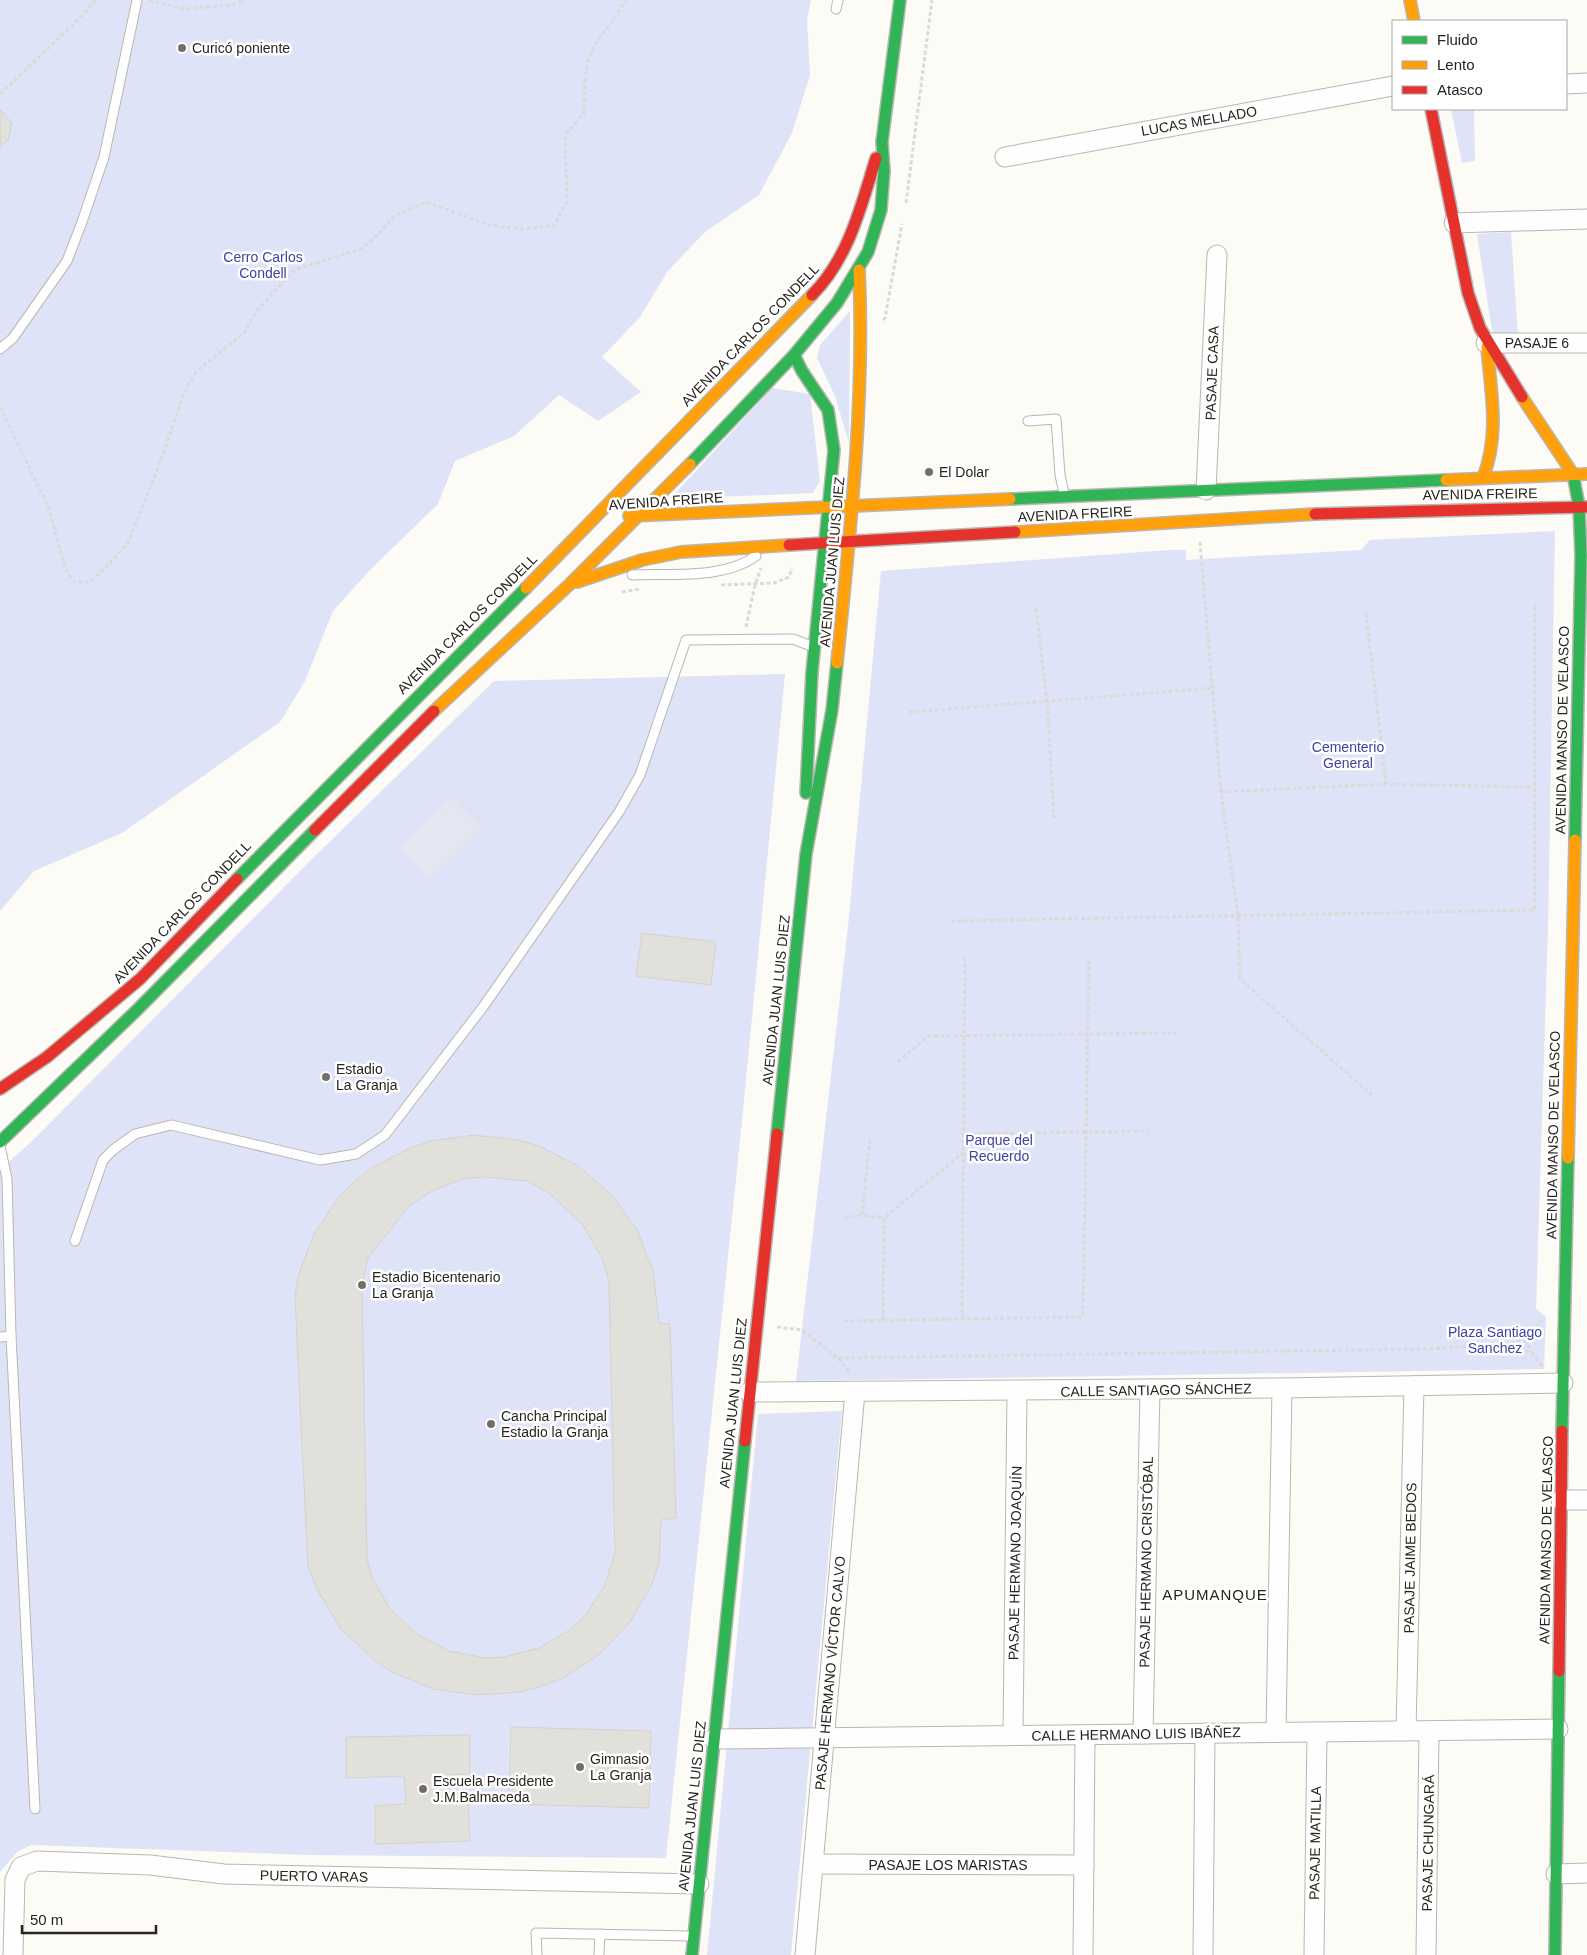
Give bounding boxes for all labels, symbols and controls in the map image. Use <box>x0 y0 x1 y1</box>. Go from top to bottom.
legend <box>1392 20 1567 110</box>
text: Fluido <box>1437 31 1478 48</box>
place label: Curicó poniente <box>192 40 290 56</box>
marker: Curicó poniente <box>176 42 188 54</box>
text: Lento <box>1437 56 1475 73</box>
text: Atasco <box>1437 81 1483 98</box>
street label: LUCAS MELLADO <box>1140 103 1258 139</box>
park label: Cerro Carlos Condell <box>223 249 303 281</box>
street label: AVENIDA CARLOS CONDELL <box>678 261 822 409</box>
street label: PASAJE CASA <box>1202 325 1222 421</box>
street label: PASAJE 6 <box>1505 335 1569 351</box>
place label: El Dolar <box>939 464 989 480</box>
marker: El Dolar <box>923 466 935 478</box>
street label: AVENIDA JUAN LUIS DIEZ <box>817 476 847 648</box>
street label: AVENIDA FREIRE <box>1422 485 1538 503</box>
street label: AVENIDA FREIRE <box>608 489 724 513</box>
street label: AVENIDA FREIRE <box>1017 503 1133 525</box>
street label: AVENIDA CARLOS CONDELL <box>394 551 540 697</box>
street label: AVENIDA MANSO DE VELASCO <box>1552 626 1572 834</box>
park label: Cementerio General <box>1312 739 1384 771</box>
street label: AVENIDA CARLOS CONDELL <box>110 838 254 986</box>
street label: AVENIDA JUAN LUIS DIEZ <box>759 914 793 1086</box>
street label: AVENIDA MANSO DE VELASCO <box>1543 1031 1563 1239</box>
place label: Estadio La Granja <box>336 1061 398 1093</box>
marker: Estadio La Granja <box>320 1071 332 1083</box>
park label: Parque del Recuerdo <box>965 1132 1033 1164</box>
place label: Estadio Bicentenario La Granja <box>372 1269 501 1301</box>
marker: Estadio Bicentenario La Granja <box>356 1279 368 1291</box>
street label: AVENIDA JUAN LUIS DIEZ <box>716 1317 750 1489</box>
park label: Plaza Santiago Sanchez <box>1448 1324 1542 1356</box>
street label: CALLE SANTIAGO SÁNCHEZ <box>1060 1380 1252 1400</box>
place label: Cancha Principal Estadio la Granja <box>501 1408 609 1440</box>
marker: Cancha Principal Estadio la Granja <box>485 1418 497 1430</box>
street label: AVENIDA MANSO DE VELASCO <box>1536 1436 1556 1644</box>
street label: PASAJE HERMANO CRISTÓBAL <box>1136 1456 1156 1668</box>
street label: PASAJE HERMANO JOAQUÍN <box>1005 1466 1025 1660</box>
street label: PASAJE JAIME BEDOS <box>1401 1483 1419 1633</box>
street label: PASAJE HERMANO VÍCTOR CALVO <box>812 1555 848 1791</box>
district label: APUMANQUE <box>1162 1586 1268 1603</box>
street label: AVENIDA JUAN LUIS DIEZ <box>675 1720 709 1892</box>
street label: CALLE HERMANO LUIS IBÁÑEZ <box>1031 1724 1241 1744</box>
place label: Gimnasio La Granja <box>590 1751 652 1783</box>
marker: Gimnasio La Granja <box>574 1761 586 1773</box>
place label: Escuela Presidente J.M.Balmaceda <box>433 1773 554 1805</box>
street label: PASAJE CHUNGARÁ <box>1419 1774 1437 1911</box>
marker: Escuela Presidente J.M.Balmaceda <box>417 1783 429 1795</box>
street label: PASAJE MATILLA <box>1306 1785 1324 1900</box>
street label: PASAJE LOS MARISTAS <box>869 1857 1027 1873</box>
street label: PUERTO VARAS <box>260 1867 368 1885</box>
scale bar <box>22 1902 156 1934</box>
text: 50 m <box>30 1911 63 1928</box>

